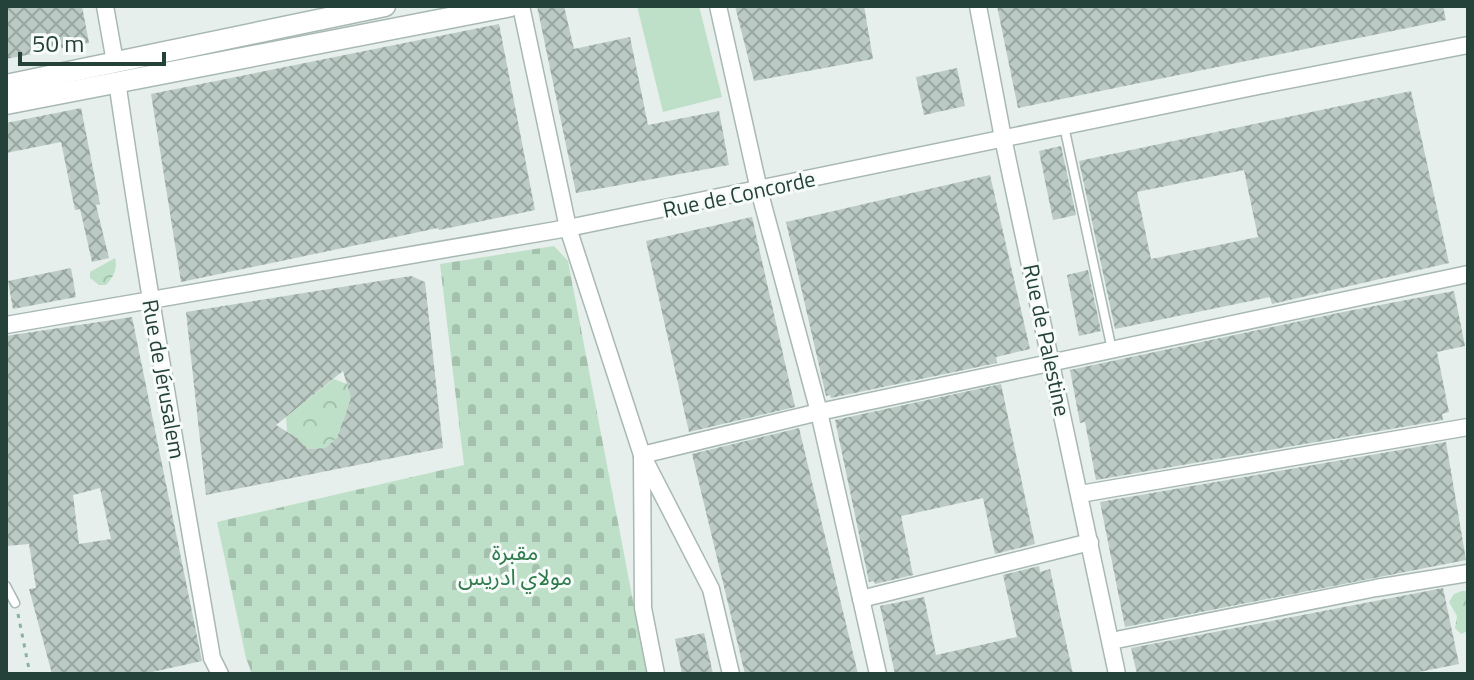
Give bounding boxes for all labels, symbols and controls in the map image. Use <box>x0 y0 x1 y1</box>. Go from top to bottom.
scale bar <box>20 16 164 66</box>
text: 50 m <box>32 25 84 61</box>
street label: Rue de Concorde <box>660 161 818 227</box>
street label: Rue de Palestine <box>1014 261 1080 419</box>
street label: Rue de Jérusalem <box>133 297 195 461</box>
park label: مقبرة مولاي ادريس <box>458 535 572 594</box>

